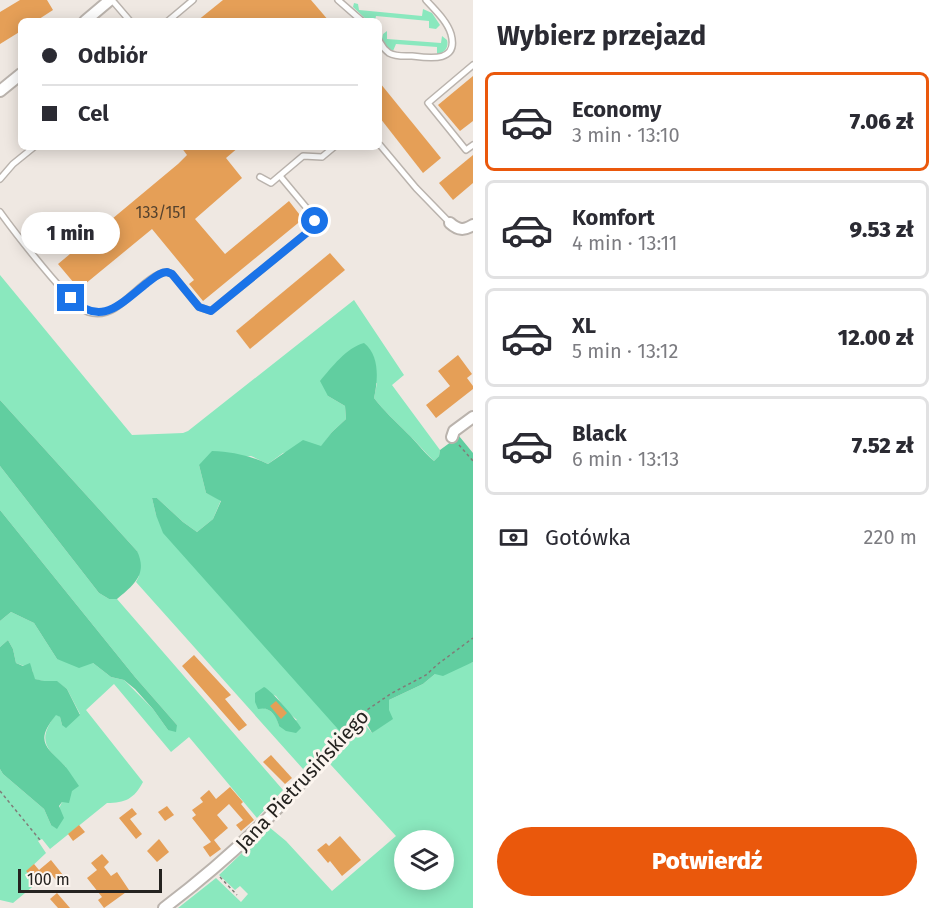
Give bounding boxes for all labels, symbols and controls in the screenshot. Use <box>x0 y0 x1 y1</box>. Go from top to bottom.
text: Wybierz przejazd <box>497 20 706 52</box>
text: Odbiór <box>78 42 147 69</box>
icon: car <box>500 95 554 149</box>
text: Economy <box>572 96 661 123</box>
text: Cel <box>78 100 109 127</box>
text: 7.06 zł <box>850 108 914 135</box>
text: 3 min · 13:10 <box>572 123 680 147</box>
house number: 133/151 <box>136 203 187 222</box>
icon: car <box>500 203 554 257</box>
text: Komfort <box>572 204 655 231</box>
route start <box>301 207 328 234</box>
callout: 1 min <box>22 211 121 253</box>
text: 9.53 zł <box>849 216 914 243</box>
text: 1 min <box>47 221 94 245</box>
text: 4 min · 13:11 <box>572 231 678 255</box>
route end <box>57 284 84 311</box>
icon: car <box>500 311 554 365</box>
text: XL <box>572 312 596 339</box>
text: 12.00 zł <box>838 324 914 351</box>
text: 5 min · 13:12 <box>572 339 678 363</box>
icon: car <box>500 419 554 473</box>
text: Black <box>572 420 627 447</box>
text: 7.52 zł <box>852 432 914 459</box>
text: 6 min · 13:13 <box>572 447 679 471</box>
icon: cash <box>497 521 530 554</box>
text: Gotówka <box>545 524 631 551</box>
text: 220 m <box>864 525 917 549</box>
street label: Jana Pietrusińskiego <box>230 704 374 856</box>
button: Potwierdź <box>497 827 917 896</box>
map controls <box>394 830 454 890</box>
button: layers <box>394 830 454 890</box>
scale bar <box>18 866 162 894</box>
text: 100 m <box>27 870 70 889</box>

